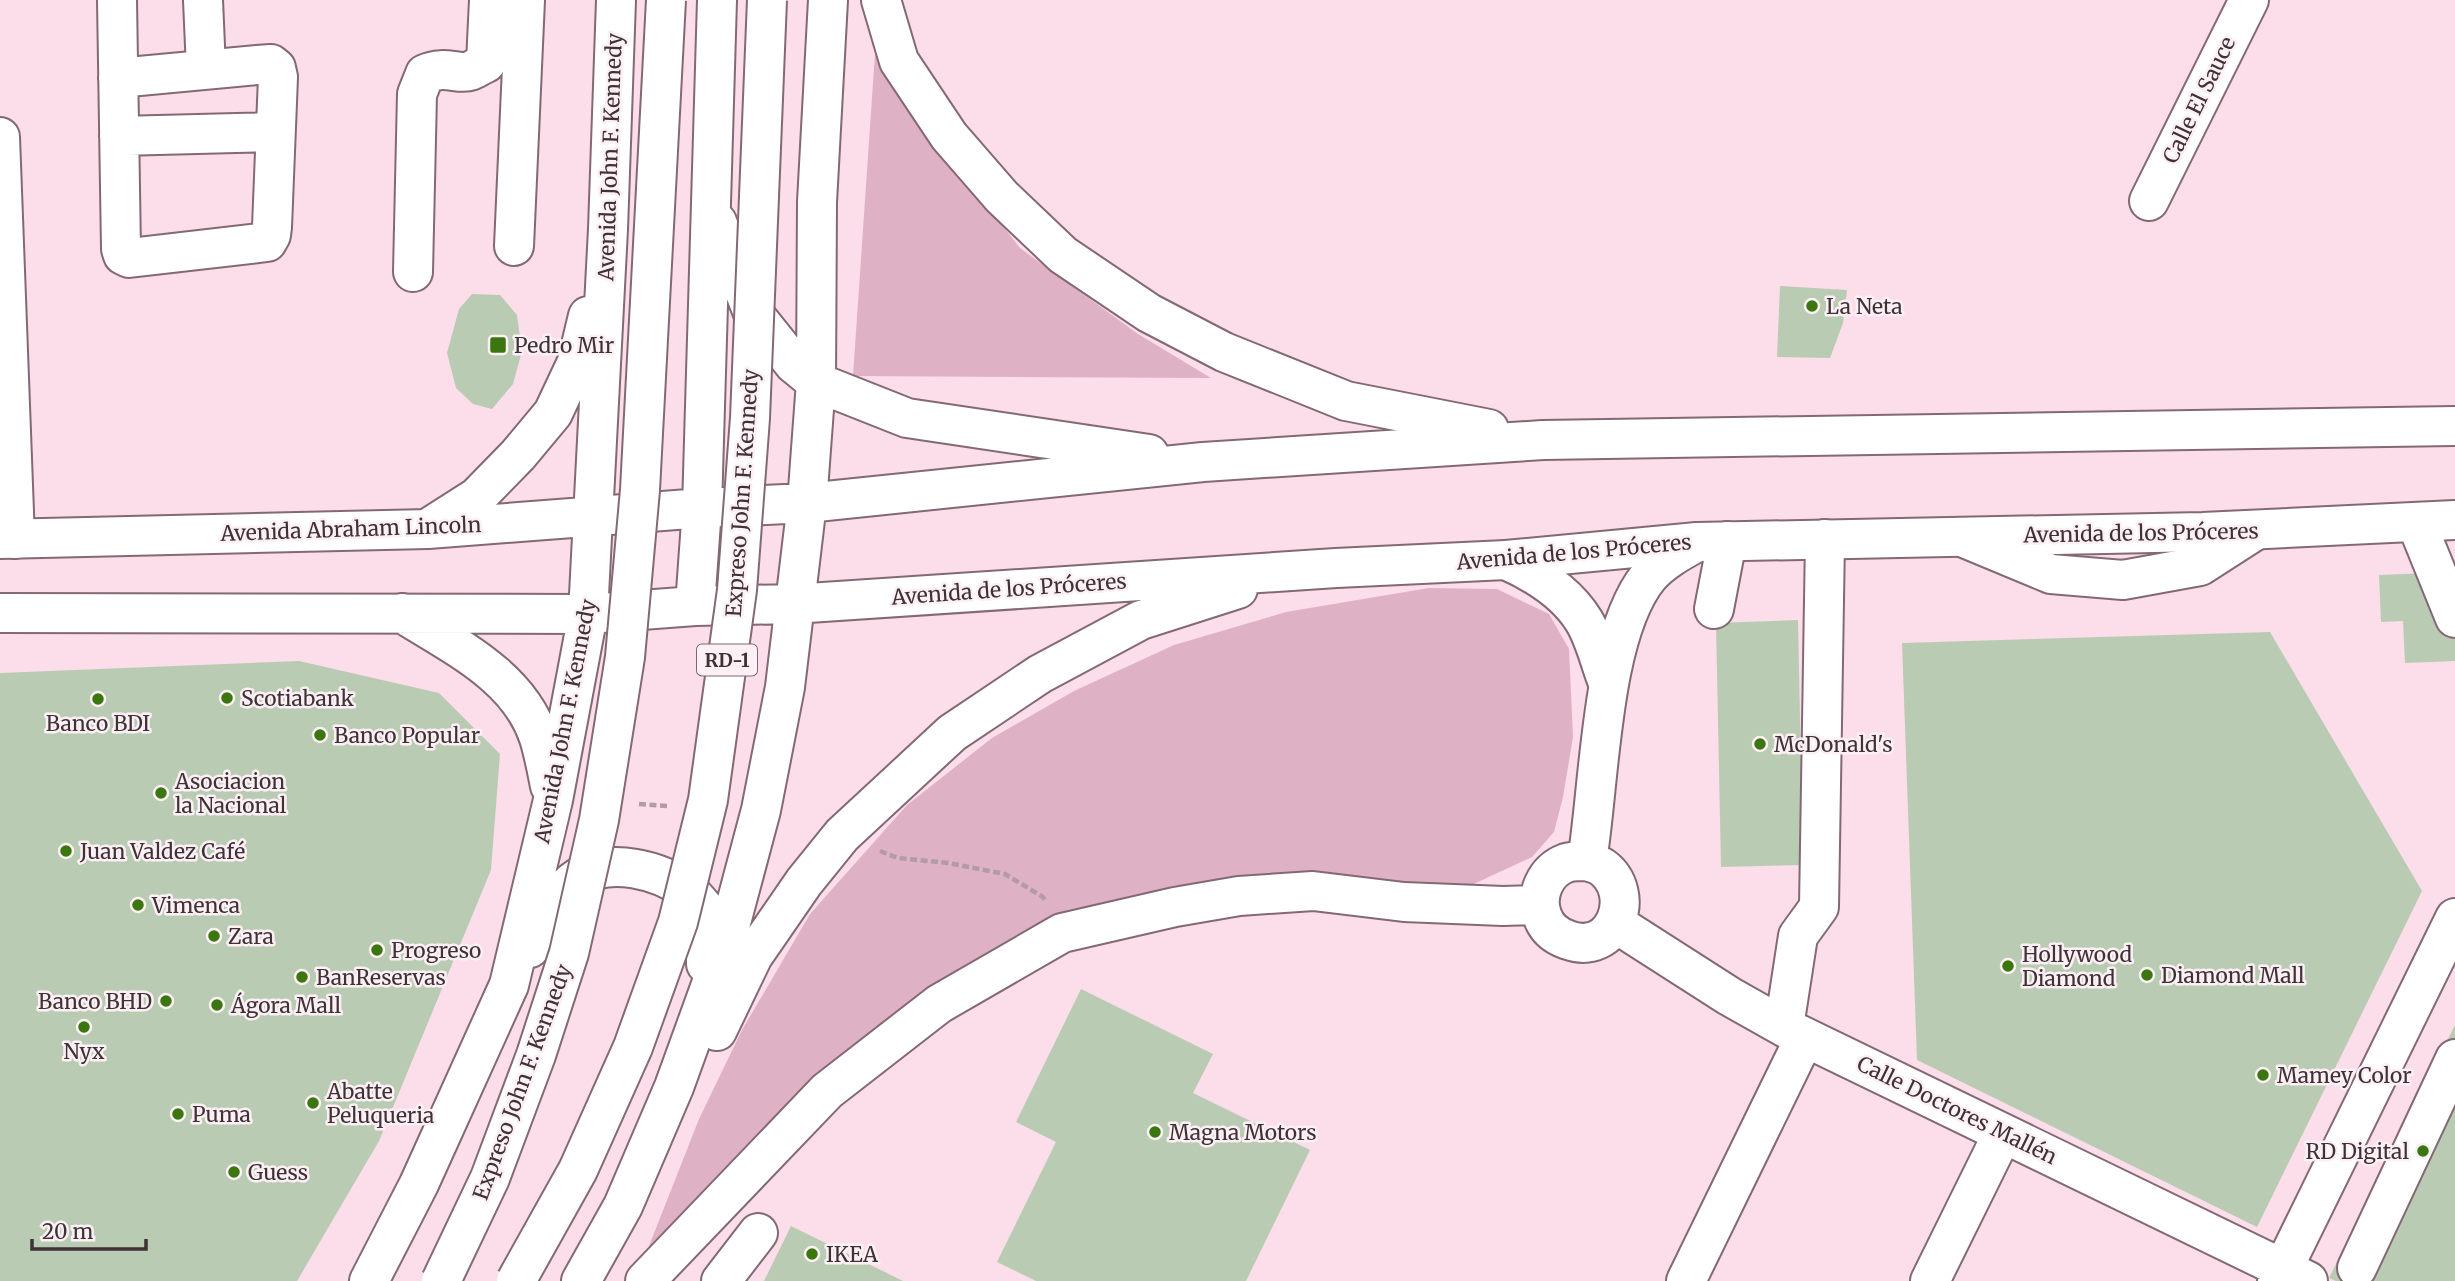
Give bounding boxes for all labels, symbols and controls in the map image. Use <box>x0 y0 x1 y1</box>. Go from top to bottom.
street label: Avenida John F. Kennedy <box>592 32 628 282</box>
street label: Calle El Sauce <box>2157 32 2241 168</box>
place label: La Neta <box>1826 293 1903 320</box>
marker: La Neta <box>1804 298 1820 314</box>
place label: Pedro Mir <box>514 332 614 359</box>
marker: Pedro Mir <box>488 335 508 355</box>
street label: Expreso John F. Kennedy <box>720 367 764 618</box>
street label: Avenida Abraham Lincoln <box>219 511 482 547</box>
street label: Avenida de los Próceres <box>2022 517 2259 549</box>
street label: Avenida de los Próceres <box>1455 528 1692 576</box>
street label: Avenida de los Próceres <box>890 567 1127 611</box>
street label: Avenida John F. Kennedy <box>528 596 602 846</box>
road number: RD-1 <box>697 645 757 676</box>
place label: Scotiabank <box>241 685 355 712</box>
marker: Scotiabank <box>219 690 235 706</box>
marker: Banco BDI <box>90 691 106 707</box>
place label: Banco BDI <box>46 710 150 737</box>
place label: Banco Popular <box>334 722 480 749</box>
marker: Banco Popular <box>312 727 328 743</box>
place label: McDonald's <box>1774 731 1893 758</box>
marker: McDonald's <box>1752 736 1768 752</box>
place label: Asociacion la Nacional <box>174 768 287 819</box>
marker: Asociacion la Nacional <box>153 785 169 801</box>
place label: Juan Valdez Café <box>79 838 245 865</box>
marker: Juan Valdez Café <box>58 843 74 859</box>
place label: Vimenca <box>151 892 240 919</box>
marker: Vimenca <box>130 897 146 913</box>
place label: Zara <box>228 923 274 950</box>
marker: Zara <box>206 928 222 944</box>
place label: Progreso <box>391 937 481 964</box>
place label: Hollywood Diamond <box>2022 941 2132 992</box>
marker: Progreso <box>369 942 385 958</box>
marker: Hollywood Diamond <box>2000 958 2016 974</box>
street label: Expreso John F. Kennedy <box>467 960 577 1204</box>
place label: Diamond Mall <box>2161 962 2305 989</box>
place label: BanReservas <box>316 964 446 991</box>
marker: Diamond Mall <box>2139 967 2155 983</box>
marker: BanReservas <box>294 969 310 985</box>
place label: Banco BHD <box>38 988 152 1015</box>
place label: Ágora Mall <box>230 991 342 1019</box>
marker: Banco BHD <box>158 993 174 1009</box>
marker: Ágora Mall <box>209 997 225 1013</box>
marker: Nyx <box>76 1019 92 1035</box>
place label: Nyx <box>64 1038 105 1065</box>
street label: Calle Doctores Mallén <box>1853 1050 2061 1170</box>
place label: Mamey Color <box>2277 1062 2412 1089</box>
marker: Mamey Color <box>2255 1067 2271 1083</box>
place label: Abatte Peluqueria <box>326 1078 434 1129</box>
marker: Abatte Peluqueria <box>305 1095 321 1111</box>
place label: Puma <box>192 1101 251 1128</box>
marker: Puma <box>170 1106 186 1122</box>
place label: Magna Motors <box>1169 1119 1317 1146</box>
marker: Magna Motors <box>1147 1124 1163 1140</box>
place label: RD Digital <box>2306 1138 2409 1165</box>
marker: RD Digital <box>2415 1143 2431 1159</box>
place label: Guess <box>248 1159 308 1186</box>
marker: Guess <box>226 1164 242 1180</box>
scale bar <box>32 1208 145 1252</box>
text: 20 m <box>42 1218 94 1245</box>
place label: IKEA <box>826 1241 878 1268</box>
marker: IKEA <box>804 1246 820 1262</box>

